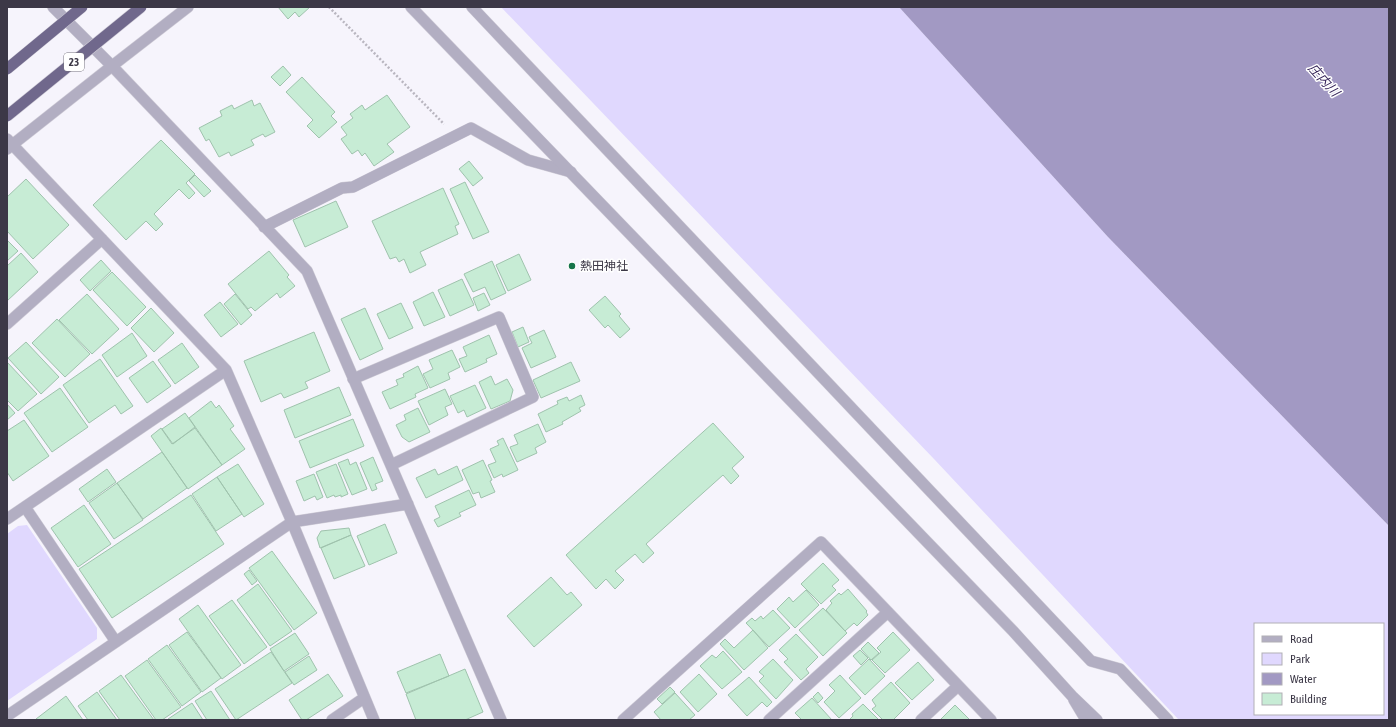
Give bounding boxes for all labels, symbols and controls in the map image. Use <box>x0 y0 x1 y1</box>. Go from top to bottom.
road number: 23 <box>64 53 84 71</box>
water label: 庄内川 <box>1305 60 1344 101</box>
place label: 熱田神社 <box>580 259 628 273</box>
marker: 熱田神社 <box>567 261 577 271</box>
legend <box>1254 623 1384 715</box>
text: Road <box>1290 632 1313 646</box>
text: Park <box>1290 652 1311 666</box>
text: Water <box>1290 672 1317 686</box>
text: Building <box>1290 692 1328 706</box>

